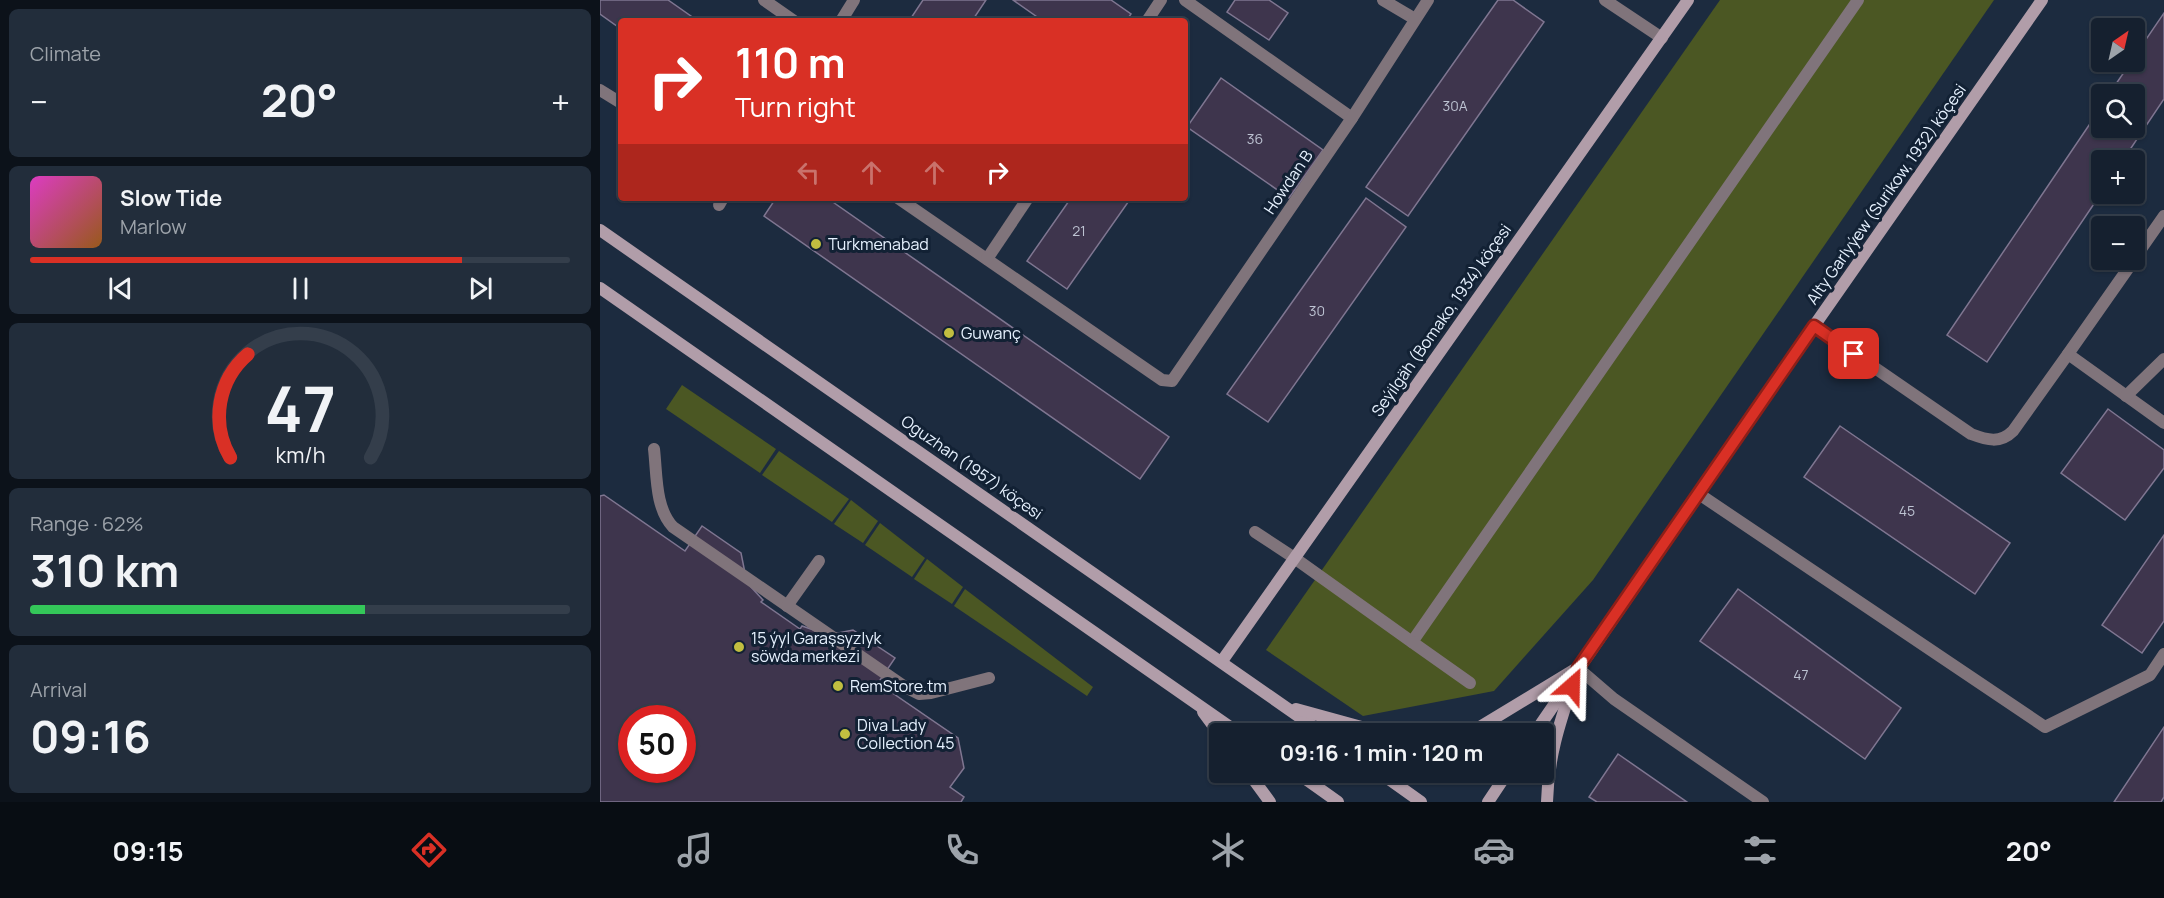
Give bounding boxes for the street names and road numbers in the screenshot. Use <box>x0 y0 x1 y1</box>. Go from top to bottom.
street label: Alty Garlyýew (Surikow, 1932) köçesi <box>1801 79 1971 309</box>
street label: Howdan B <box>1258 145 1318 218</box>
street label: Seýilgäh (Bomako, 1934) köçesi <box>1366 219 1516 421</box>
street label: Oguzhan (1957) köçesi <box>897 410 1047 524</box>

